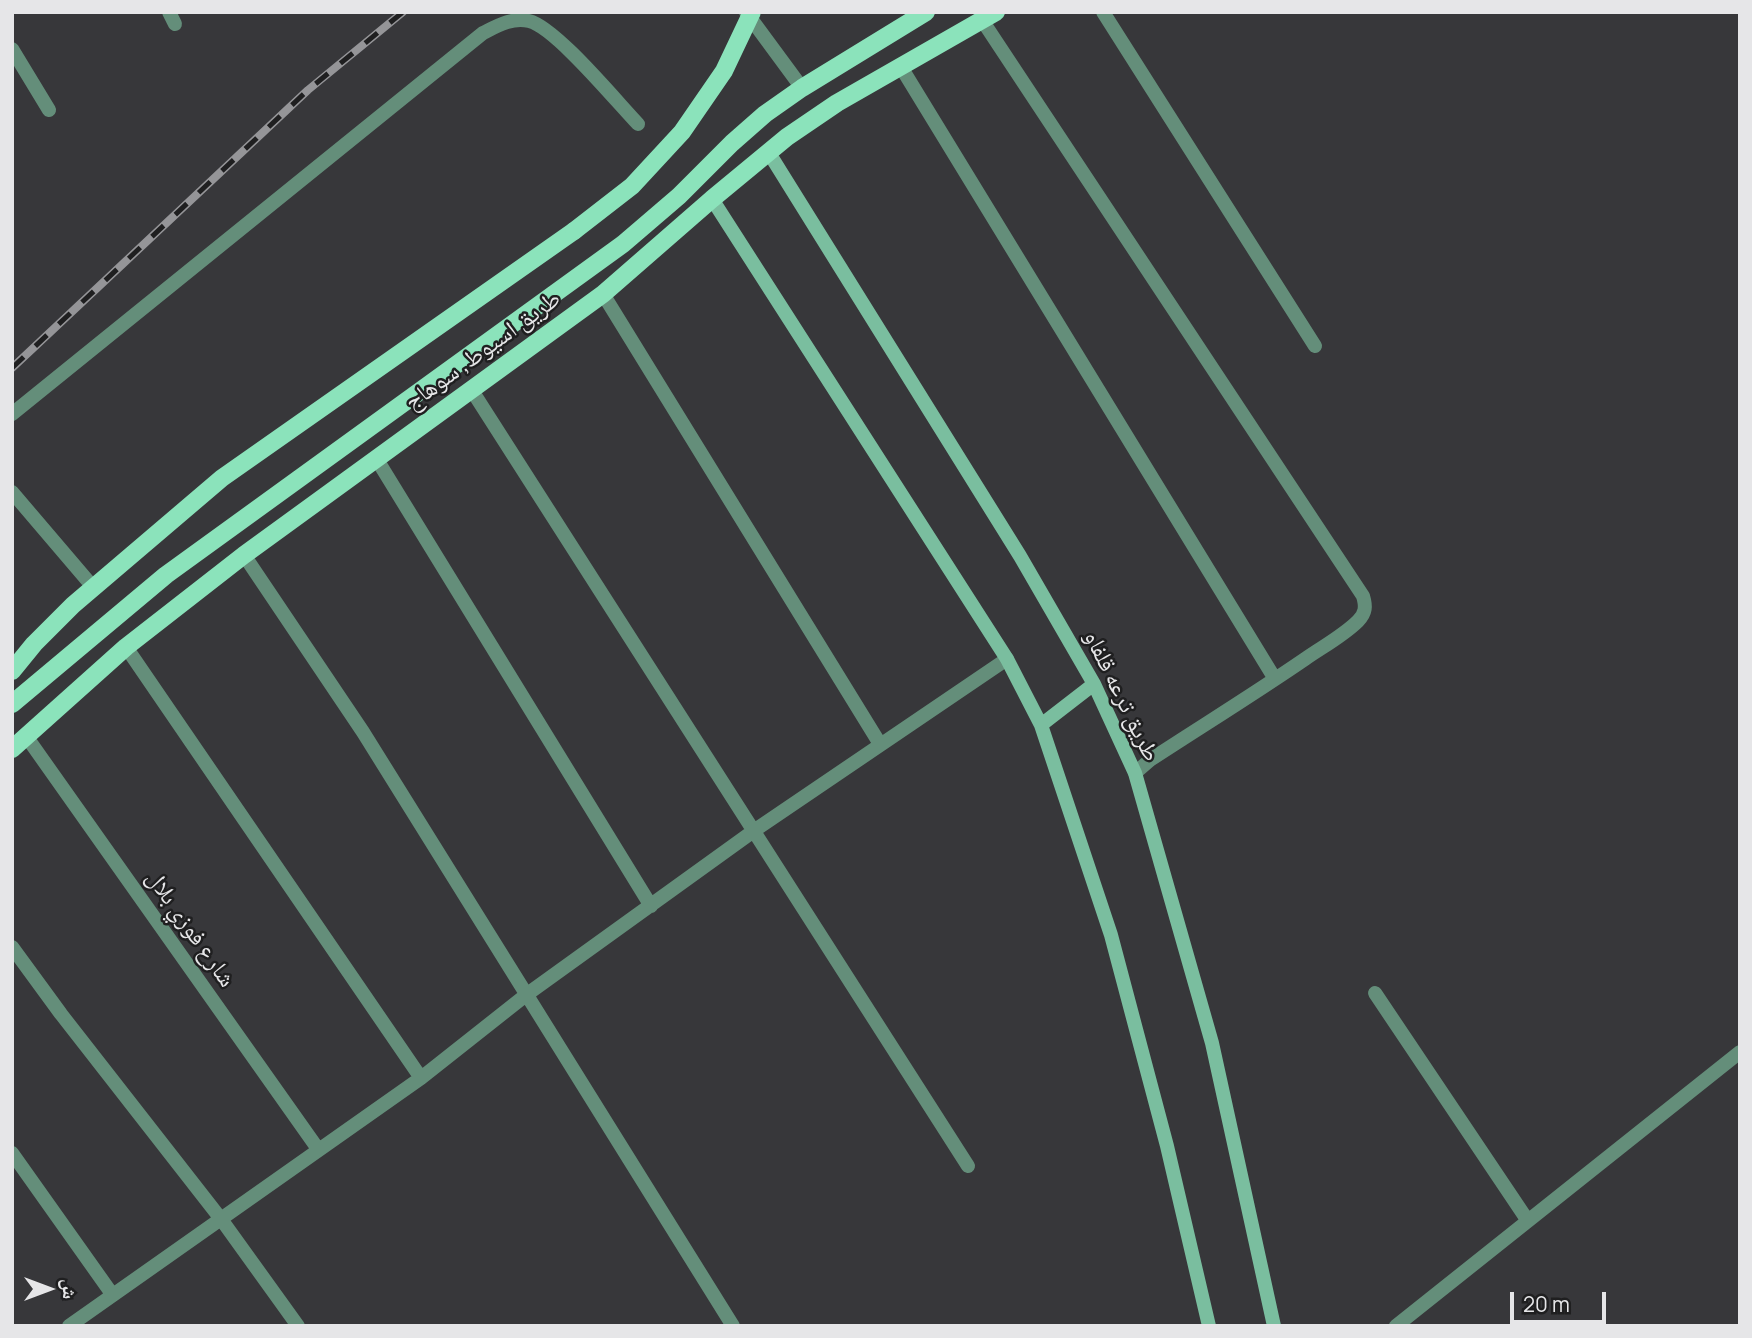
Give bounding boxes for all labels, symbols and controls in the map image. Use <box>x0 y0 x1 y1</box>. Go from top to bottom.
street label: طريق اسيوط, سوهاج <box>399 285 567 417</box>
street label: طريق ترعه قلفاو <box>1077 626 1165 766</box>
street label: شارع فوزي بلال <box>139 865 241 993</box>
north arrow <box>14 1254 84 1324</box>
scale bar <box>1514 1278 1610 1322</box>
text: ش <box>57 1279 83 1299</box>
text: 20 m <box>1523 1290 1570 1318</box>

